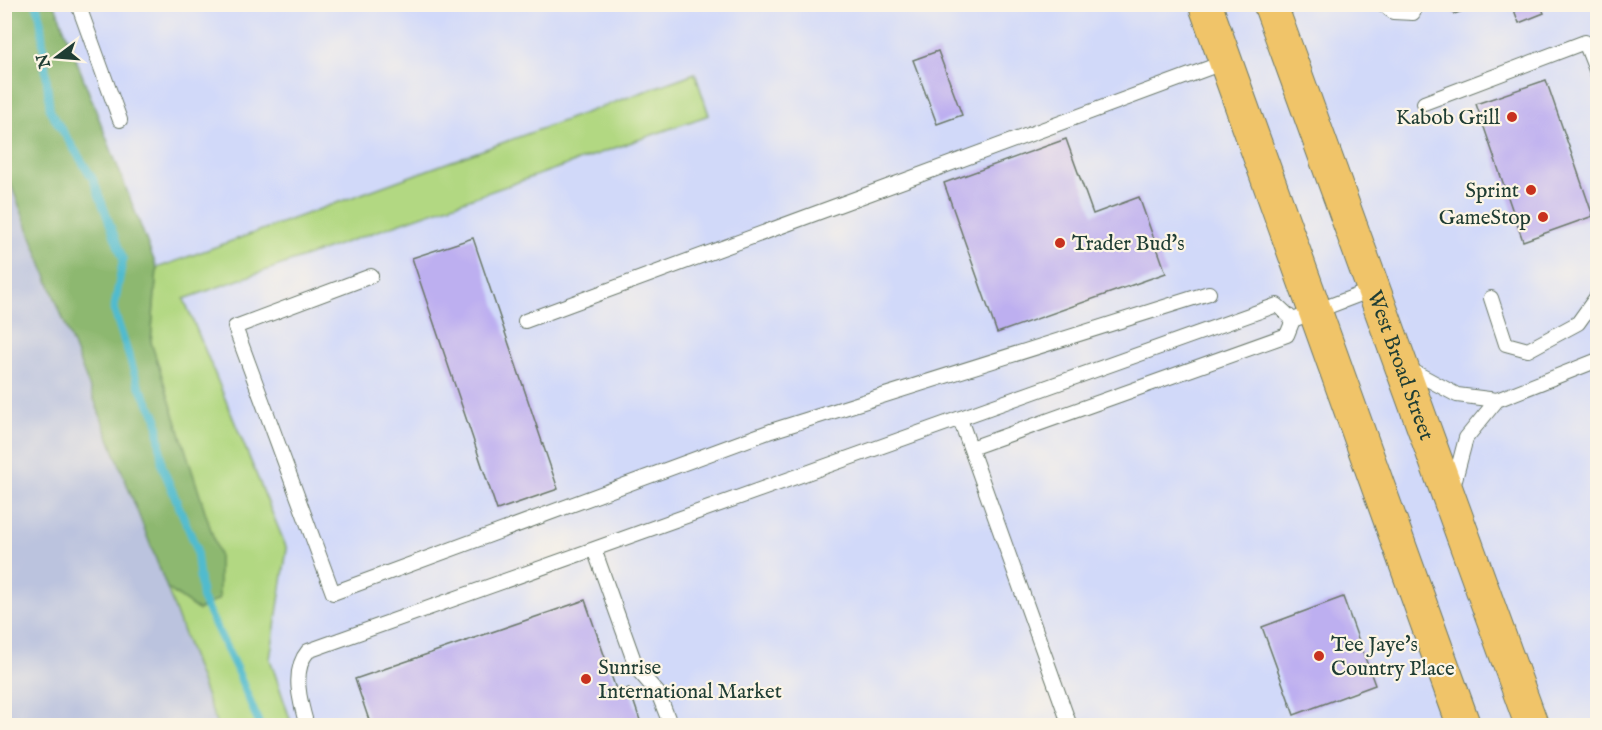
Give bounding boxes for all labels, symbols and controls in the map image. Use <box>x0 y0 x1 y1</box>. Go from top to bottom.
north arrow <box>27 27 87 87</box>
text: N <box>33 51 56 71</box>
place label: Kabob Grill <box>1396 105 1500 132</box>
marker: Kabob Grill <box>1505 110 1519 124</box>
place label: Sprint <box>1465 178 1519 205</box>
marker: Sprint <box>1524 183 1538 197</box>
place label: GameStop <box>1439 205 1531 232</box>
marker: GameStop <box>1536 210 1550 224</box>
place label: Trader Bud's <box>1072 231 1185 258</box>
marker: Trader Bud's <box>1053 236 1067 250</box>
street label: West Broad Street <box>1360 287 1439 444</box>
place label: Tee Jaye's Country Place <box>1331 632 1455 683</box>
marker: Tee Jaye's Country Place <box>1312 649 1326 663</box>
place label: Sunrise International Market <box>598 655 782 706</box>
marker: Sunrise International Market <box>579 672 593 686</box>

